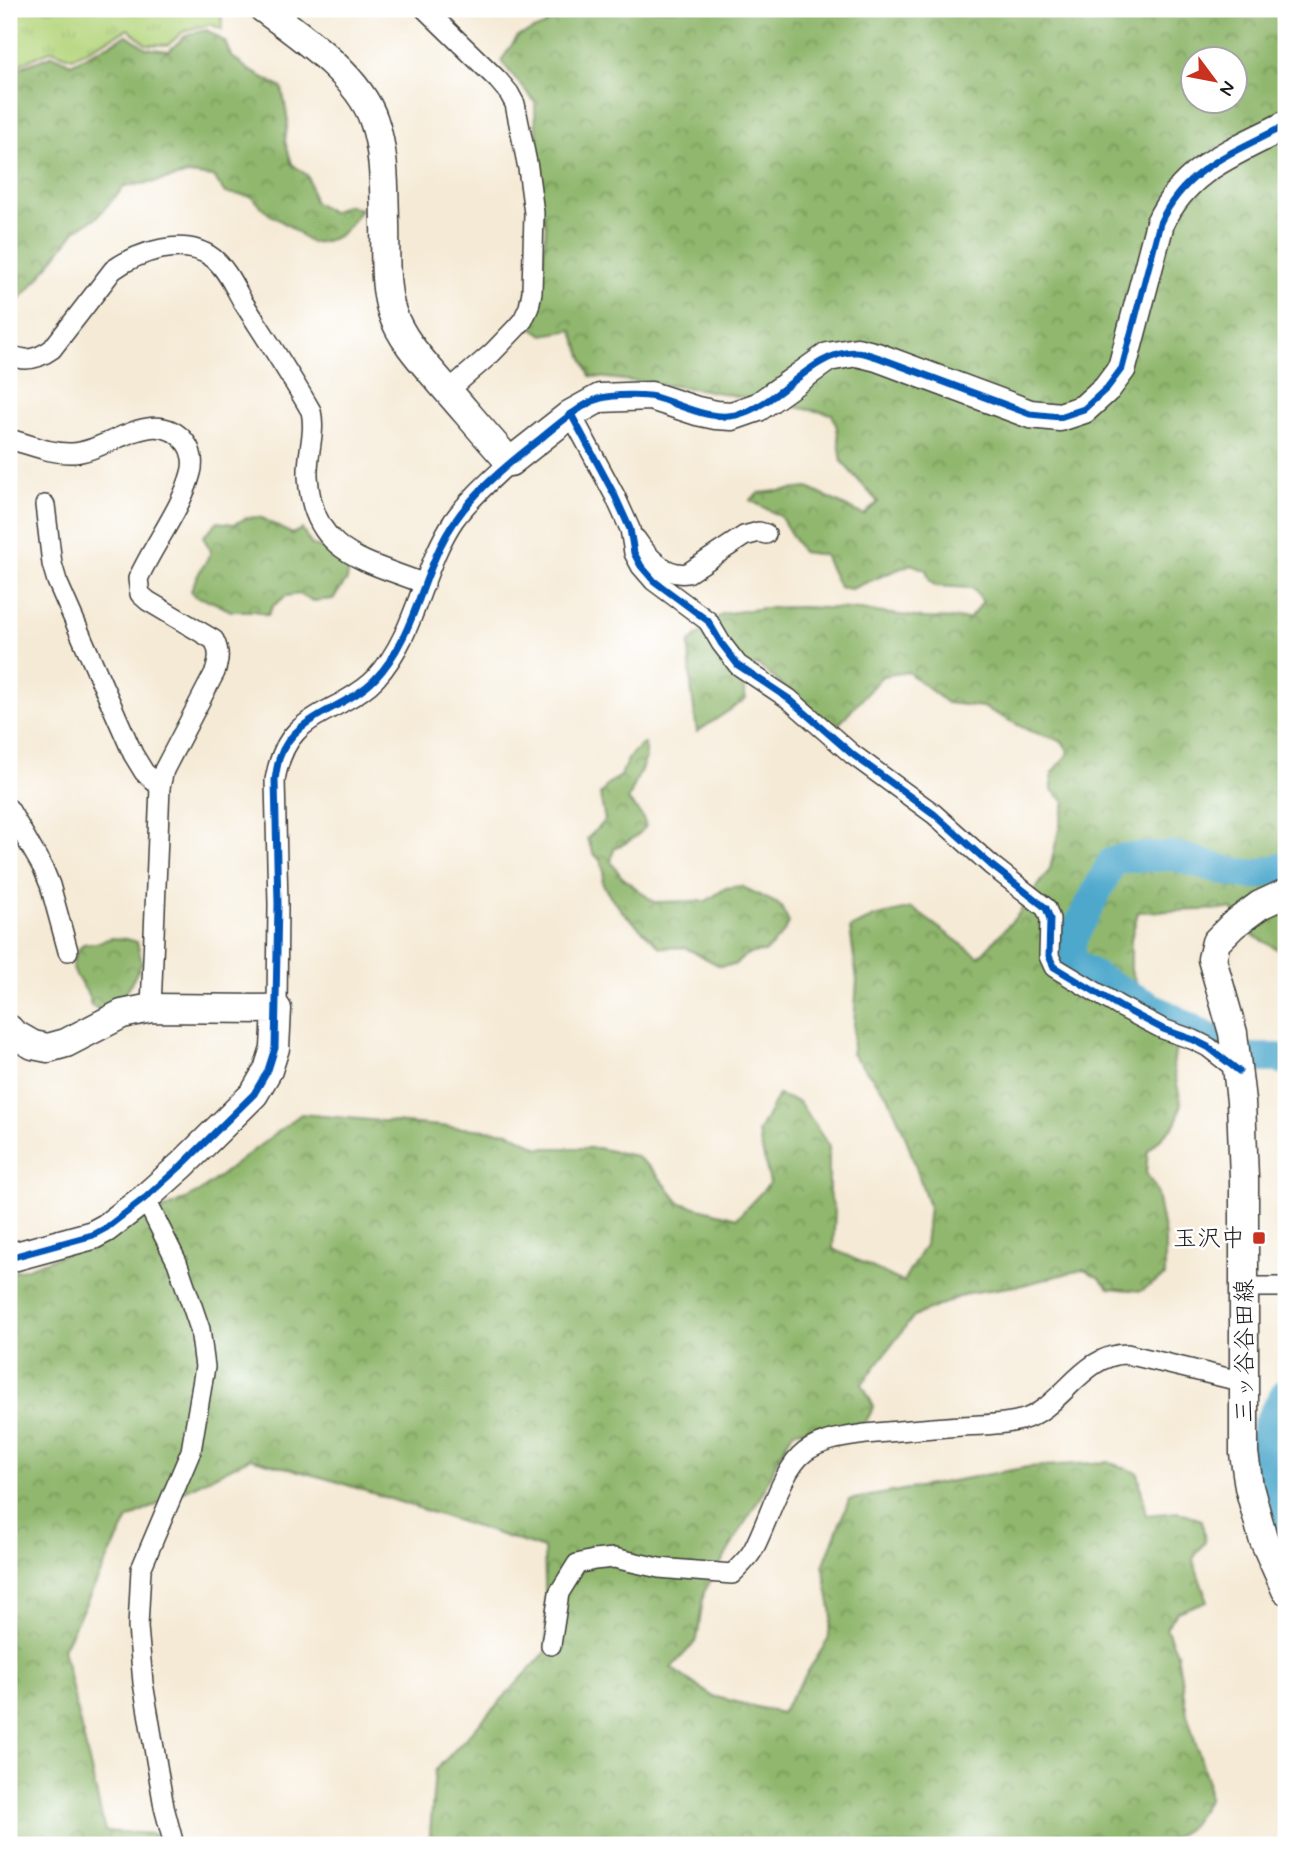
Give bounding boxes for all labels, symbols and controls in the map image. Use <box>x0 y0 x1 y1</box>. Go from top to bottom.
north arrow <box>1180 46 1250 116</box>
text: N <box>1213 76 1241 100</box>
place label: 玉沢中 <box>1173 1224 1245 1255</box>
marker: 玉沢中 <box>1251 1230 1267 1246</box>
street label: 三ッ谷谷田線 <box>1230 1279 1261 1423</box>

